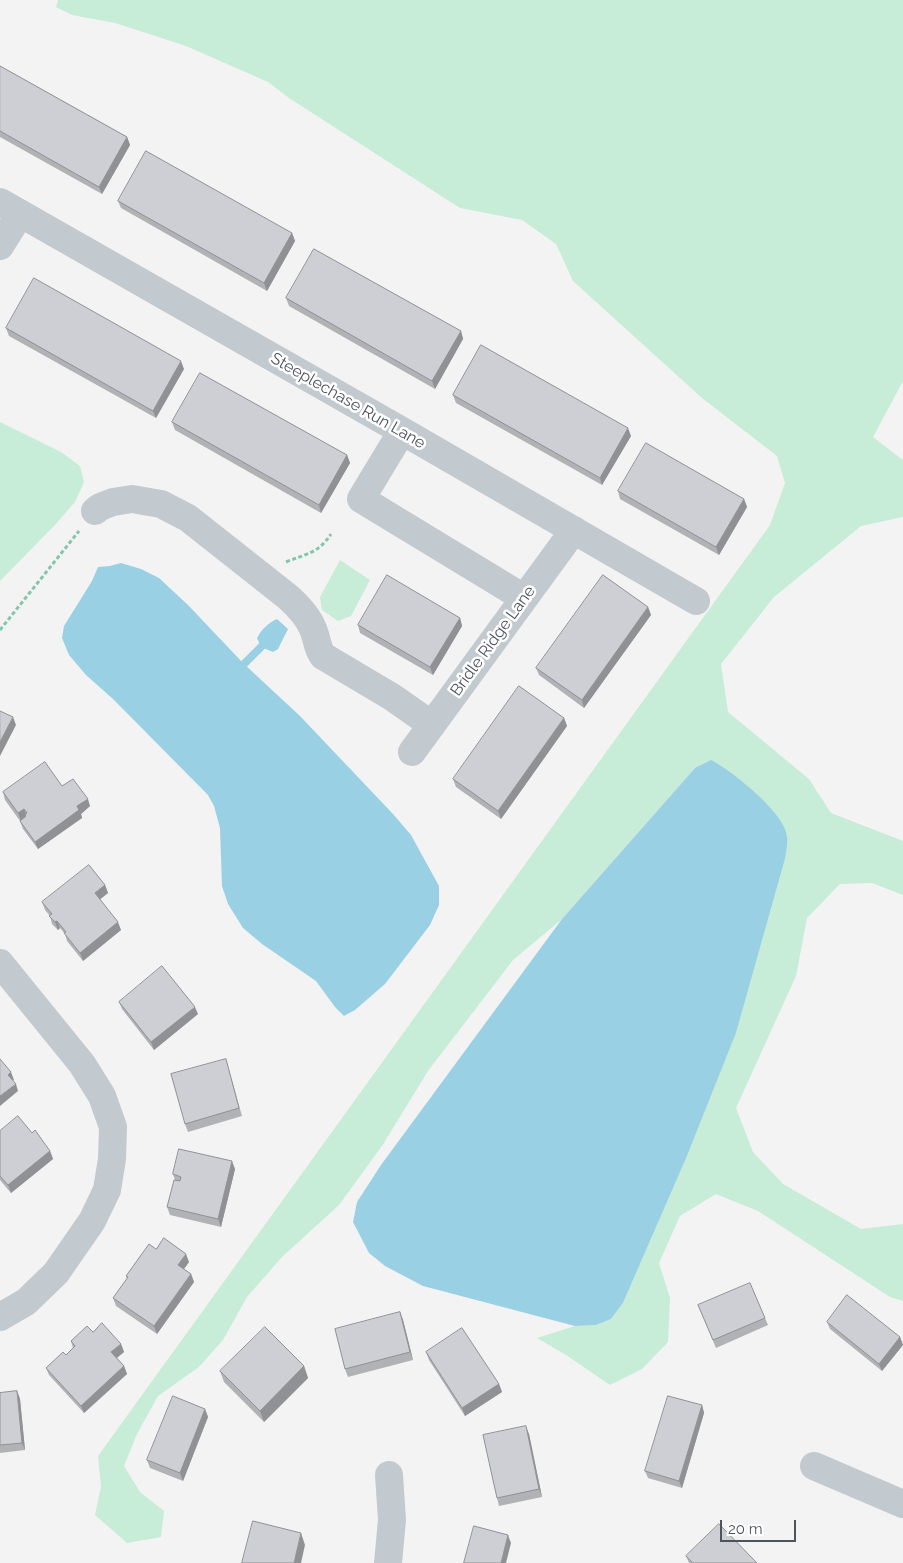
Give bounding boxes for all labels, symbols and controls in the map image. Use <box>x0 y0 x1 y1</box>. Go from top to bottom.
street label: Steeplechase Run Lane <box>267 349 429 453</box>
street label: Bridle Ridge Lane <box>447 582 539 700</box>
scale bar <box>723 1510 799 1542</box>
text: 20 m <box>728 1520 763 1538</box>

